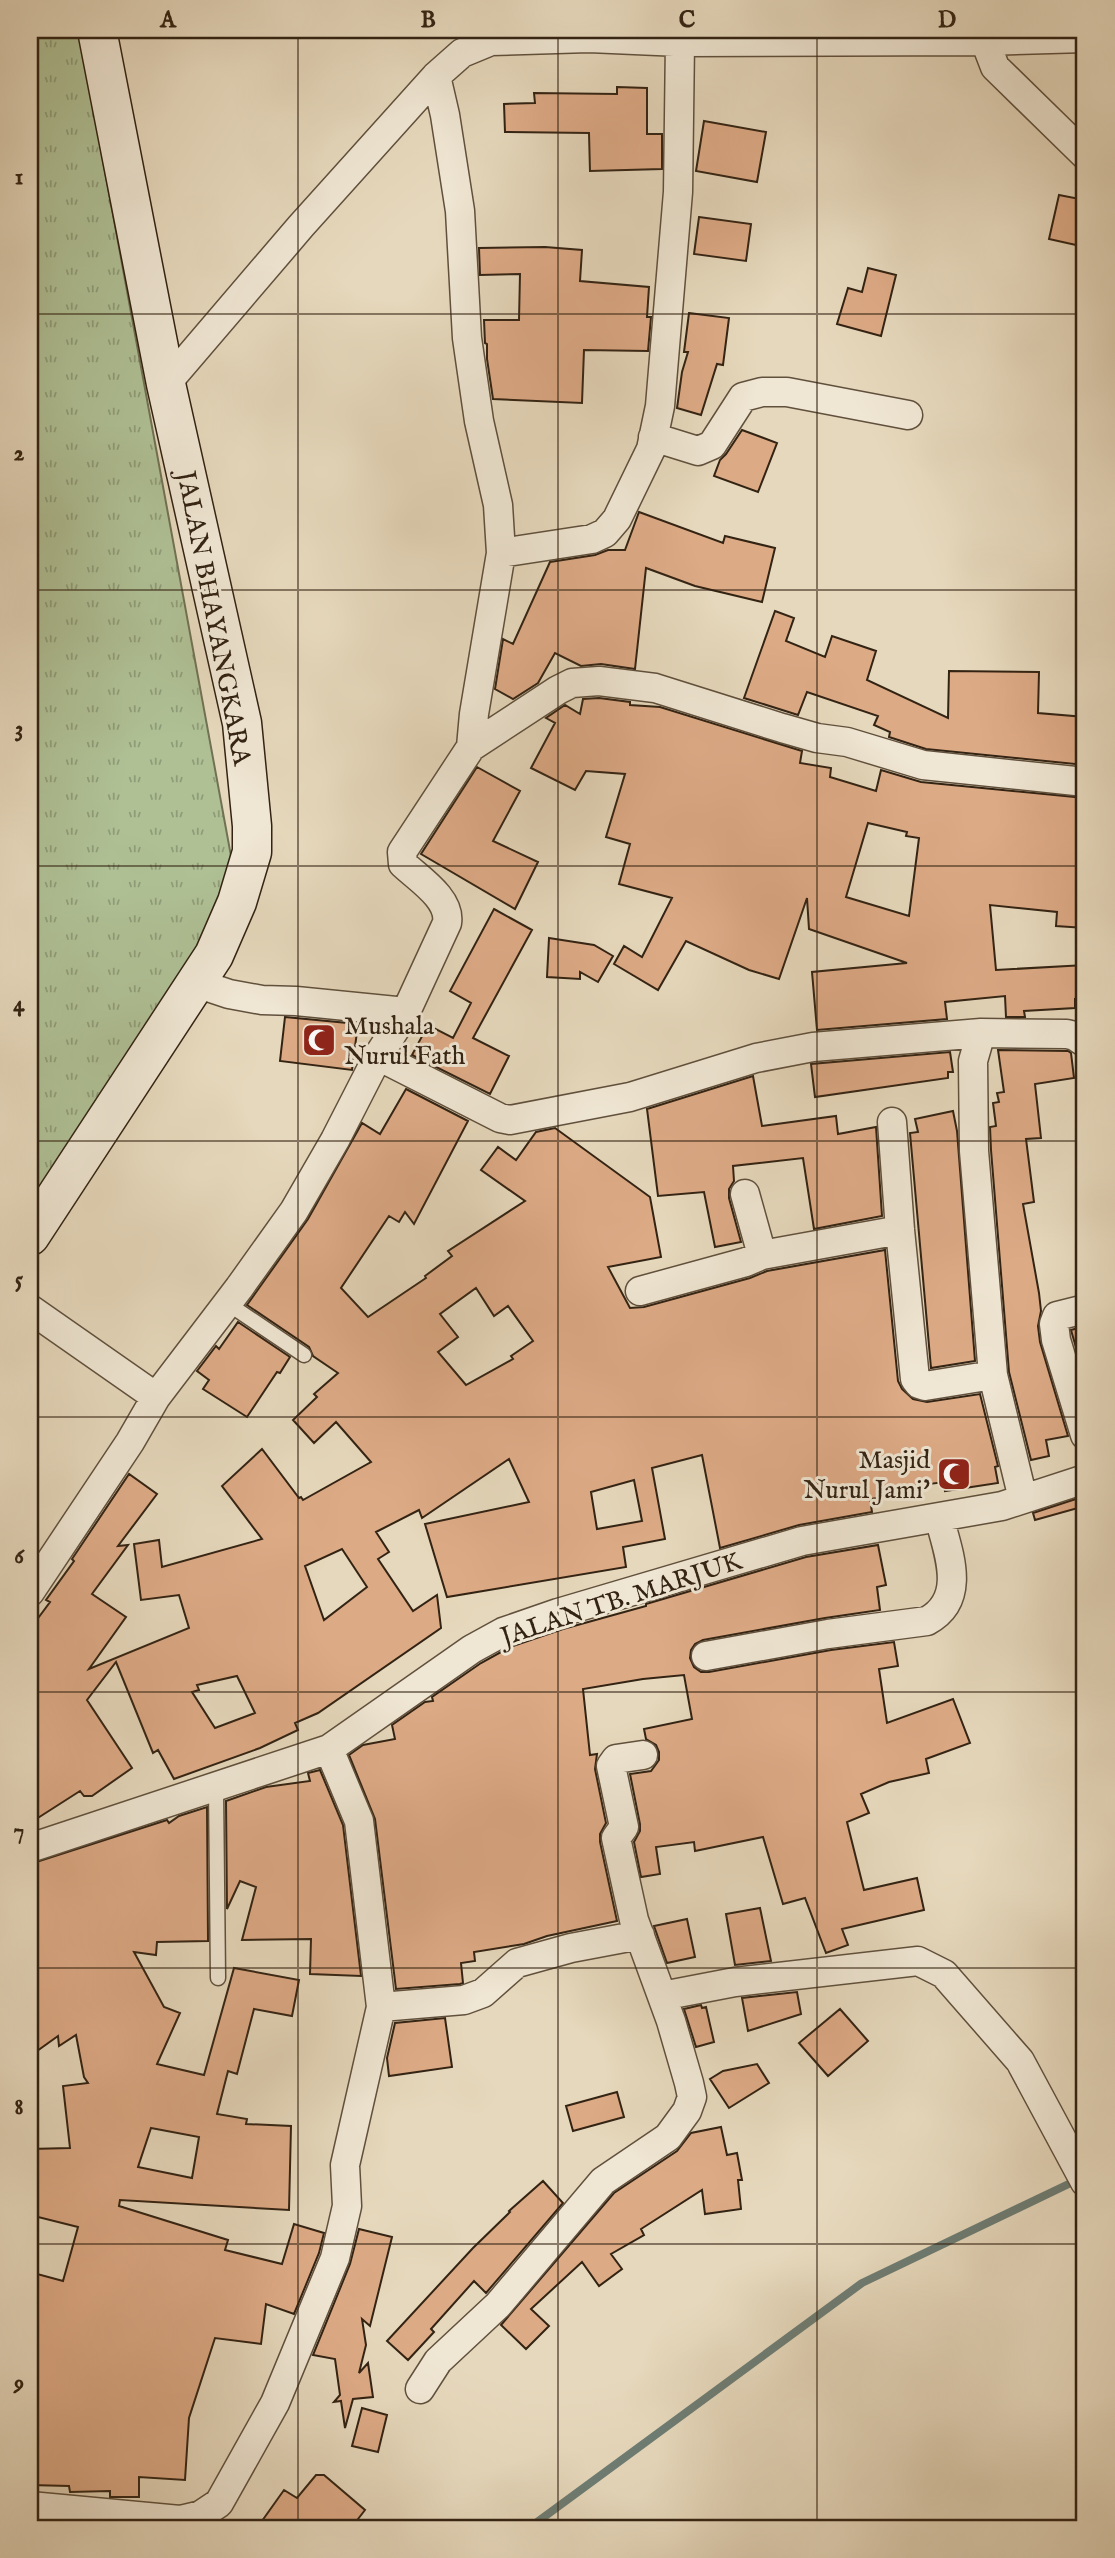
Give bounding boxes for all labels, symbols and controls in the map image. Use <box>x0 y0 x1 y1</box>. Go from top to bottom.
text: A <box>159 6 177 35</box>
text: B <box>420 6 436 35</box>
text: C <box>679 6 696 35</box>
text: D <box>938 6 956 35</box>
text: 1 <box>15 163 23 192</box>
text: 2 <box>14 439 25 468</box>
street label: JALAN BHAYANGKARA <box>168 465 259 770</box>
text: 3 <box>15 715 23 744</box>
text: 4 <box>13 990 25 1019</box>
place label: Mushala Nurul Fath <box>344 1010 465 1073</box>
mosque icon: Mushala Nurul Fath <box>300 1021 338 1059</box>
text: 5 <box>15 1266 24 1295</box>
place label: Masjid Nurul Jami' <box>804 1444 930 1507</box>
mosque icon: Masjid Nurul Jami' <box>935 1455 973 1493</box>
text: 6 <box>14 1542 25 1571</box>
street label: JALAN TB. MARJUK <box>494 1544 747 1655</box>
text: 7 <box>14 1817 24 1846</box>
text: 8 <box>14 2093 24 2122</box>
text: 9 <box>13 2369 24 2398</box>

